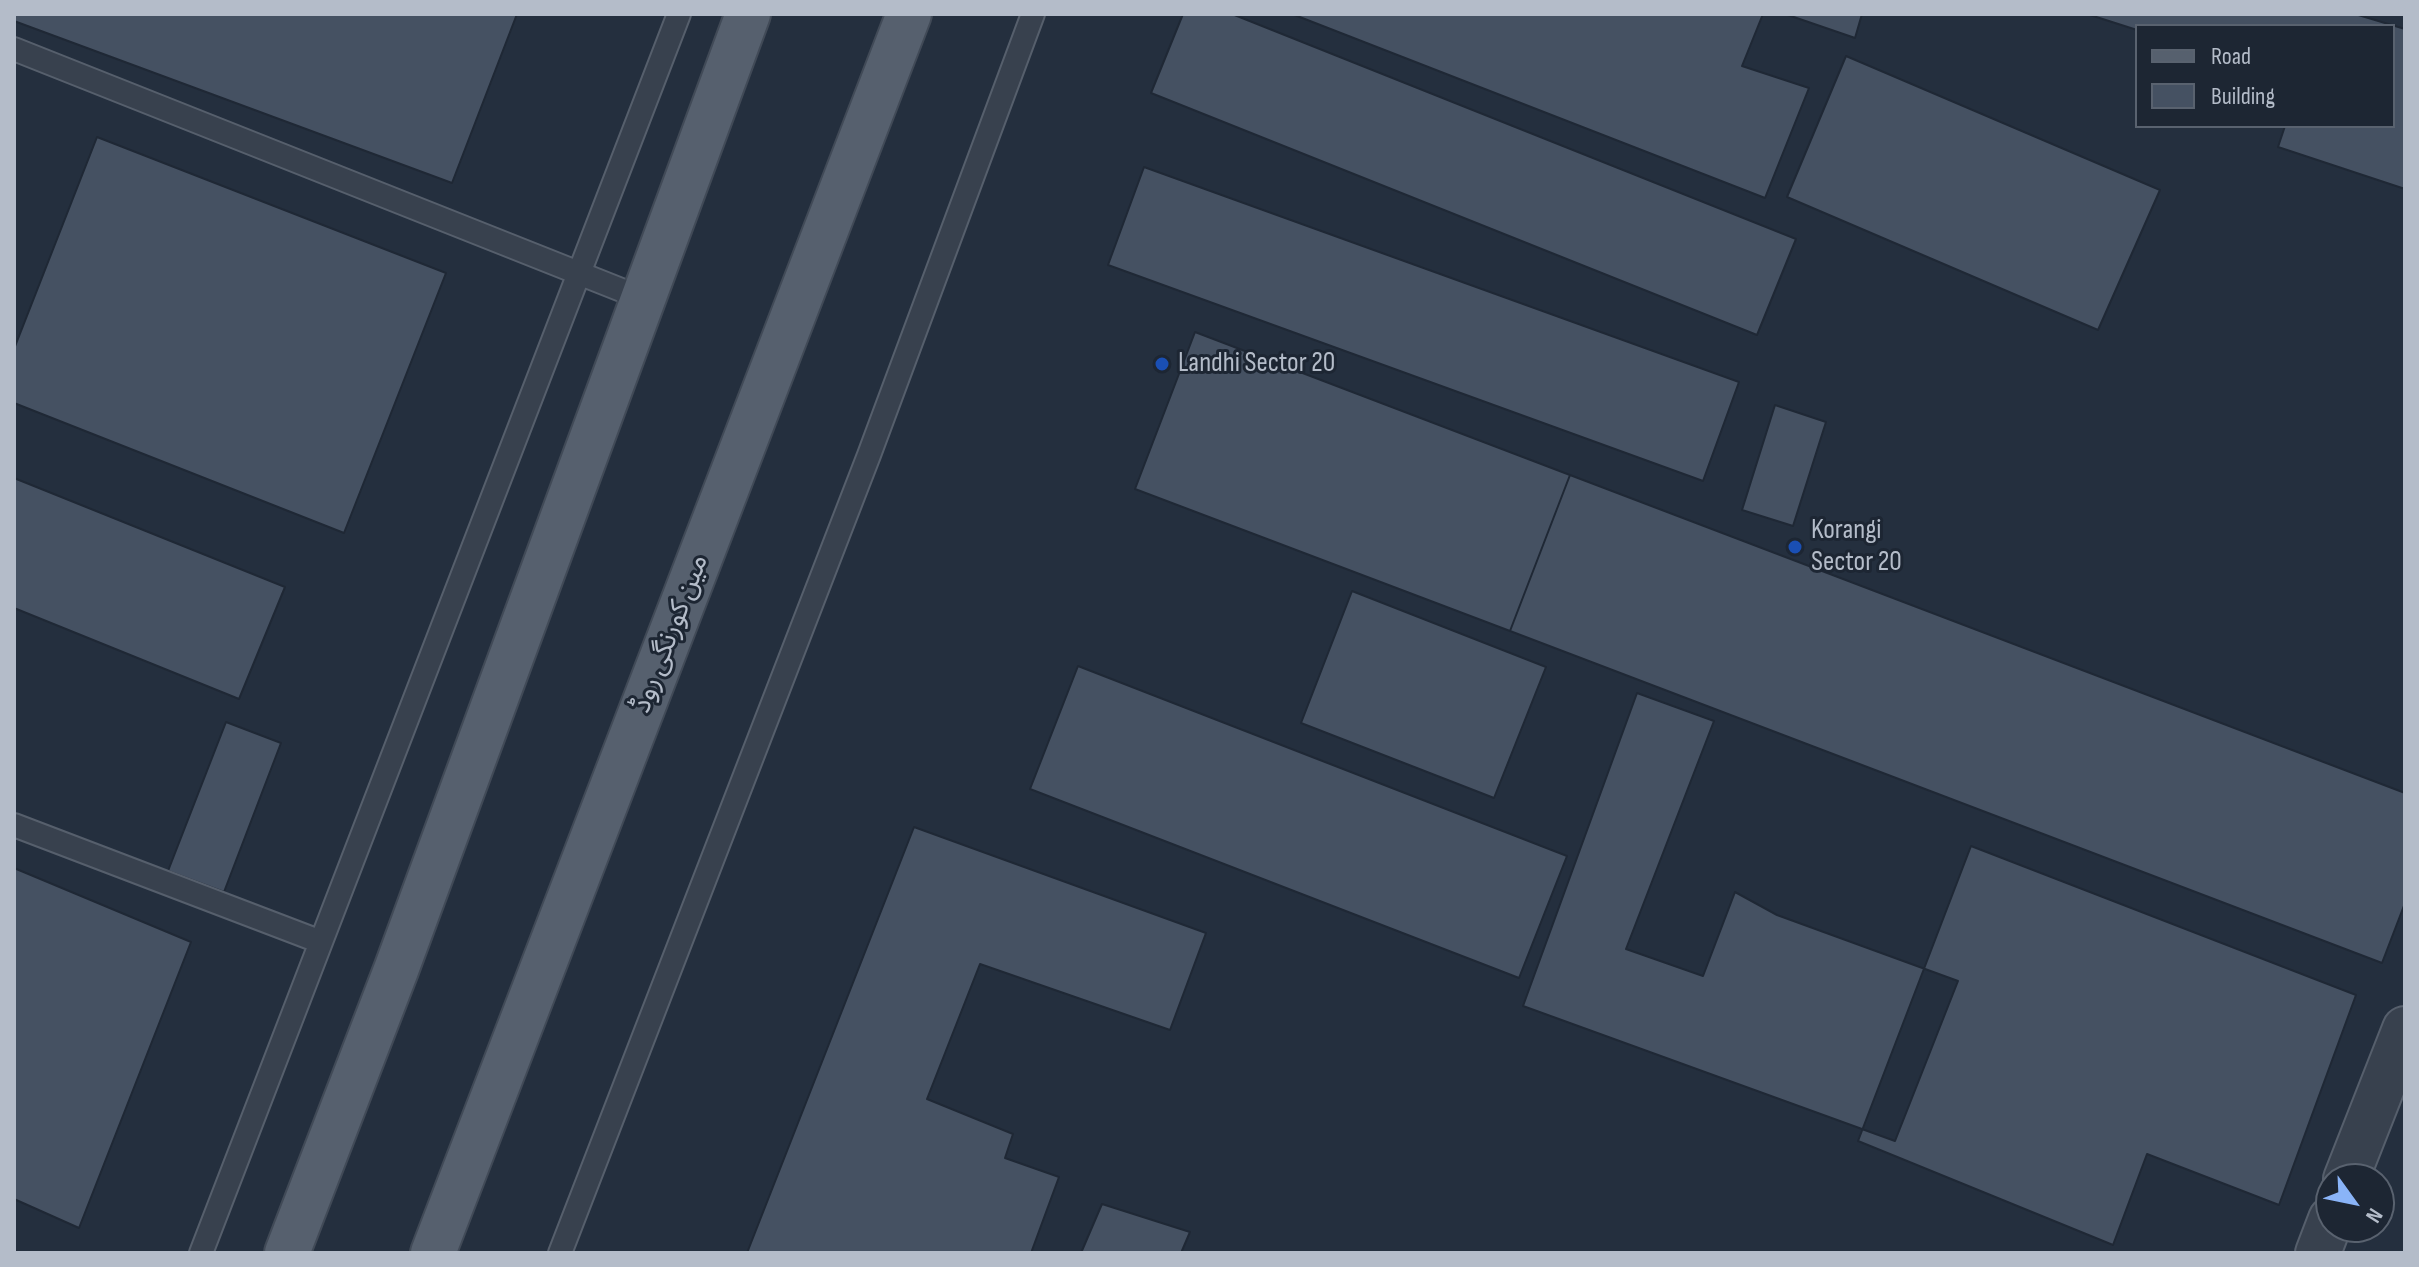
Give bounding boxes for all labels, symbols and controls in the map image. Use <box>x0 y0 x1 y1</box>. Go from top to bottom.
legend <box>2135 24 2395 128</box>
text: Road <box>2211 42 2251 71</box>
text: Building <box>2211 82 2275 111</box>
place label: Landhi Sector 20 <box>1178 347 1335 381</box>
marker: Landhi Sector 20 <box>1153 355 1171 373</box>
place label: Korangi Sector 20 <box>1811 514 1902 580</box>
marker: Korangi Sector 20 <box>1786 538 1804 556</box>
street label: مین کورنگی روڈ <box>625 550 717 718</box>
north arrow <box>2315 1163 2395 1243</box>
text: N <box>2359 1203 2388 1228</box>

